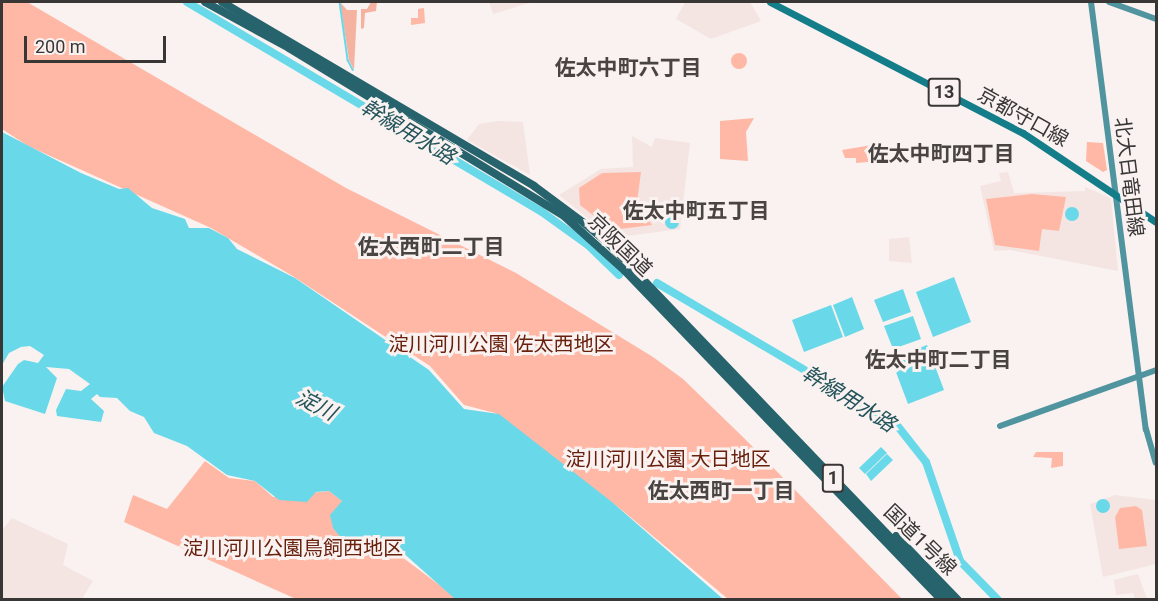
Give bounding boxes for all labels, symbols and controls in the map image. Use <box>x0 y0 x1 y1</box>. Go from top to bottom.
scale bar <box>27 24 170 62</box>
text: 200 m <box>35 36 86 57</box>
district label: 佐太中町六丁目 <box>555 55 701 81</box>
road number: 13 <box>928 77 960 107</box>
street label: 京都守口線 <box>973 82 1073 152</box>
water label: 幹線用水路 <box>357 94 459 170</box>
street label: 北大日竜田線 <box>1110 116 1148 238</box>
district label: 佐太中町四丁目 <box>868 141 1014 167</box>
district label: 佐太中町五丁目 <box>623 198 769 224</box>
street label: 京阪国道 <box>583 209 657 281</box>
district label: 佐太西町二丁目 <box>358 234 504 260</box>
park label: 淀川河川公園 佐太西地区 <box>389 332 613 356</box>
district label: 佐太中町二丁目 <box>865 347 1011 373</box>
water label: 幹線用水路 <box>798 360 900 438</box>
water label: 淀川 <box>292 384 340 426</box>
park label: 淀川河川公園 大日地区 <box>566 447 770 471</box>
road number: 1 <box>821 463 845 493</box>
district label: 佐太西町一丁目 <box>648 478 794 504</box>
street label: 国道1号線 <box>879 500 961 580</box>
park label: 淀川河川公園鳥飼西地区 <box>183 536 403 560</box>

